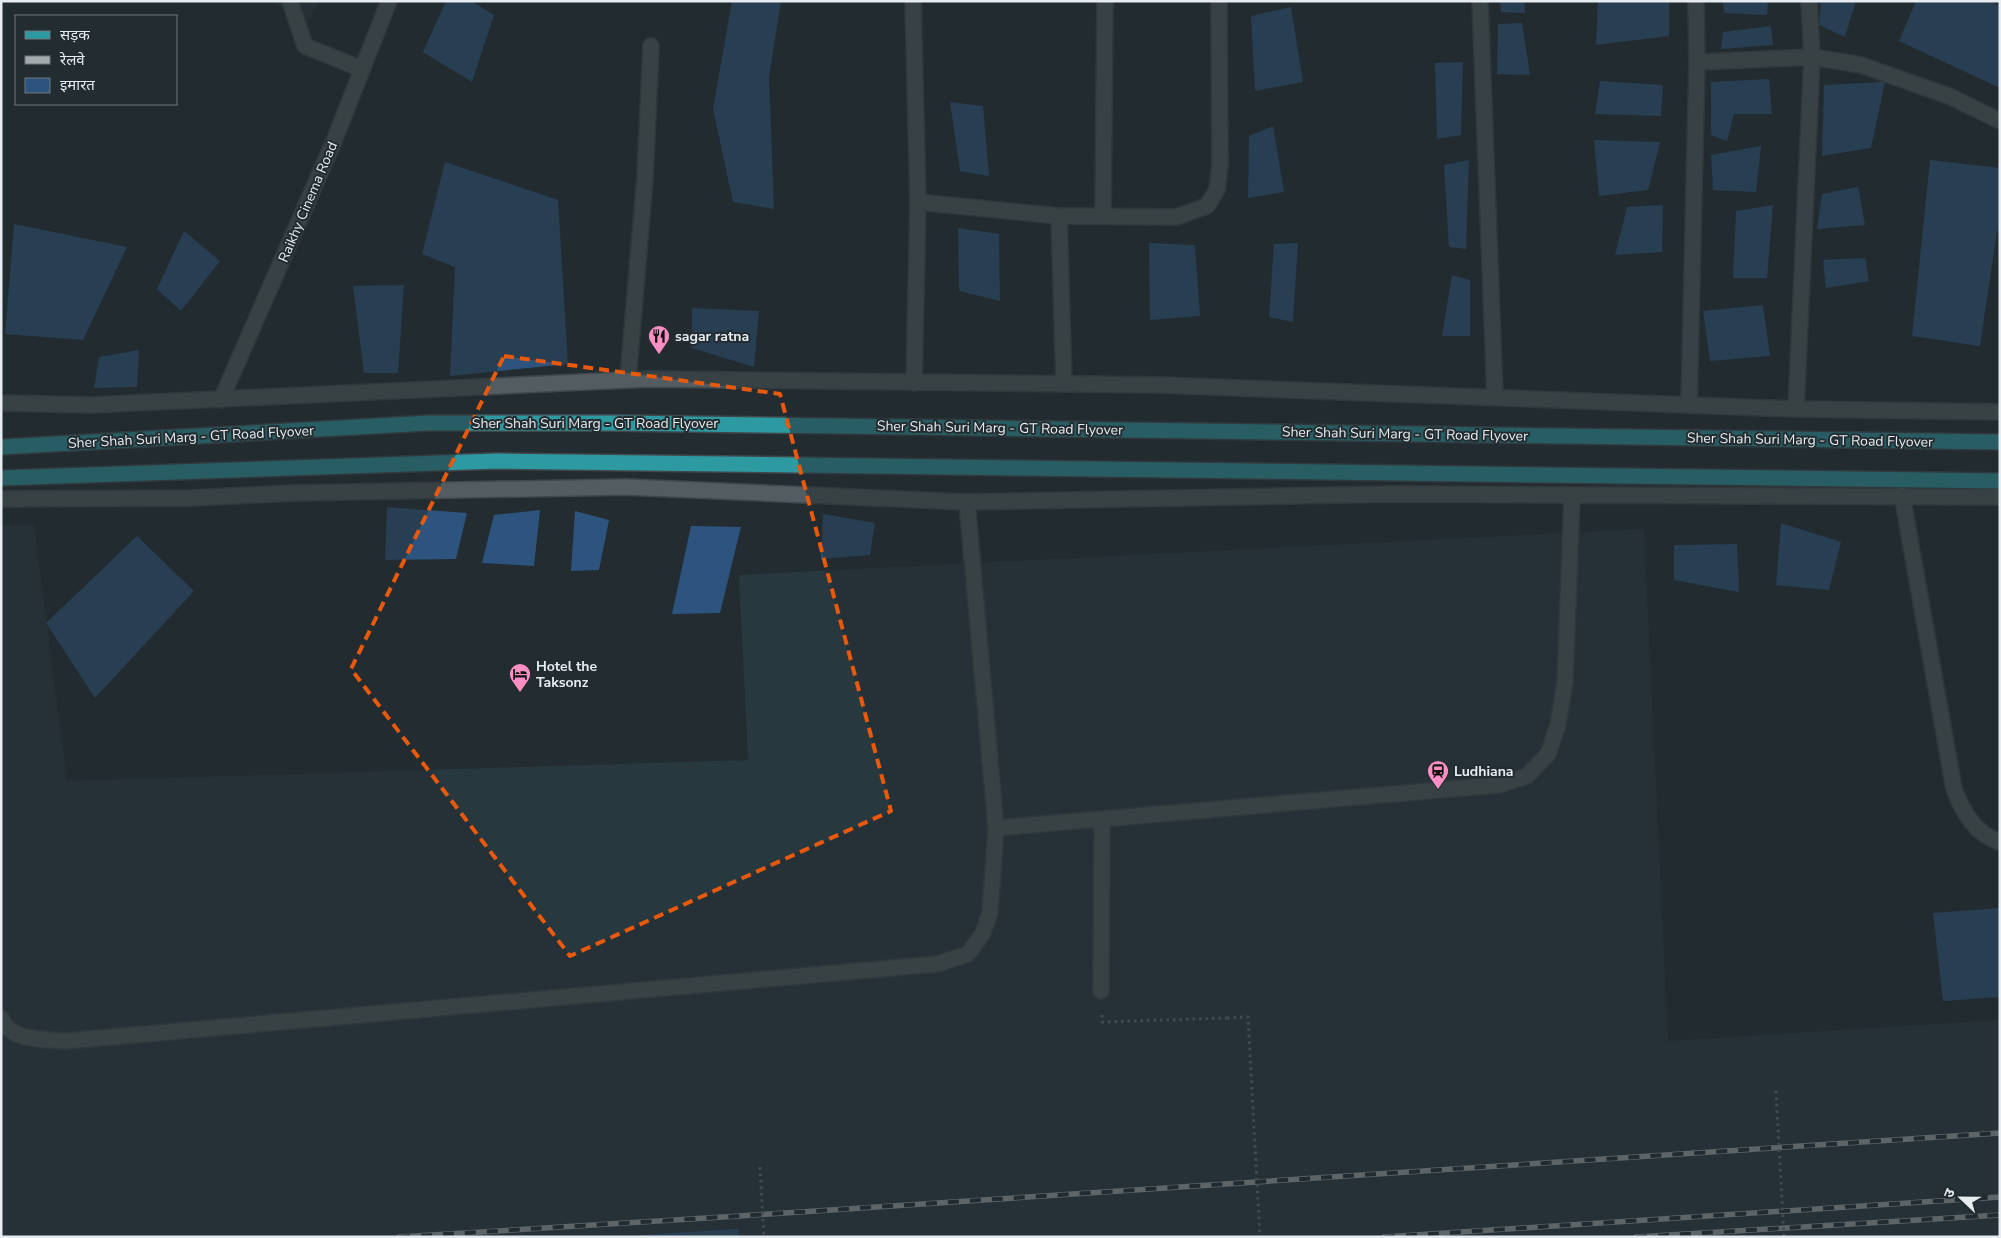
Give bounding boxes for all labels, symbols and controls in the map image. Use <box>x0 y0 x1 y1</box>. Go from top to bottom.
legend <box>15 15 178 105</box>
text: सड़क <box>60 25 90 45</box>
text: रेलवे <box>59 50 85 70</box>
text: इमारत <box>60 75 95 95</box>
street label: Raikhy Cinema Road <box>274 139 342 265</box>
restaurant icon: sagar ratna <box>647 324 671 355</box>
place label: sagar ratna <box>675 327 749 346</box>
street label: Sher Shah Suri Marg - GT Road Flyover <box>472 414 718 433</box>
street label: Sher Shah Suri Marg - GT Road Flyover <box>877 416 1123 440</box>
street label: Sher Shah Suri Marg - GT Road Flyover <box>68 421 314 453</box>
street label: Sher Shah Suri Marg - GT Road Flyover <box>1282 422 1528 446</box>
street label: Sher Shah Suri Marg - GT Road Flyover <box>1687 428 1933 452</box>
place label: Hotel the Taksonz <box>536 657 598 692</box>
hotel icon: Hotel the Taksonz <box>508 662 532 693</box>
station icon: Ludhiana <box>1426 759 1450 790</box>
place label: Ludhiana <box>1454 762 1514 781</box>
north arrow <box>1936 1173 1986 1223</box>
text: उ <box>1939 1185 1960 1201</box>

